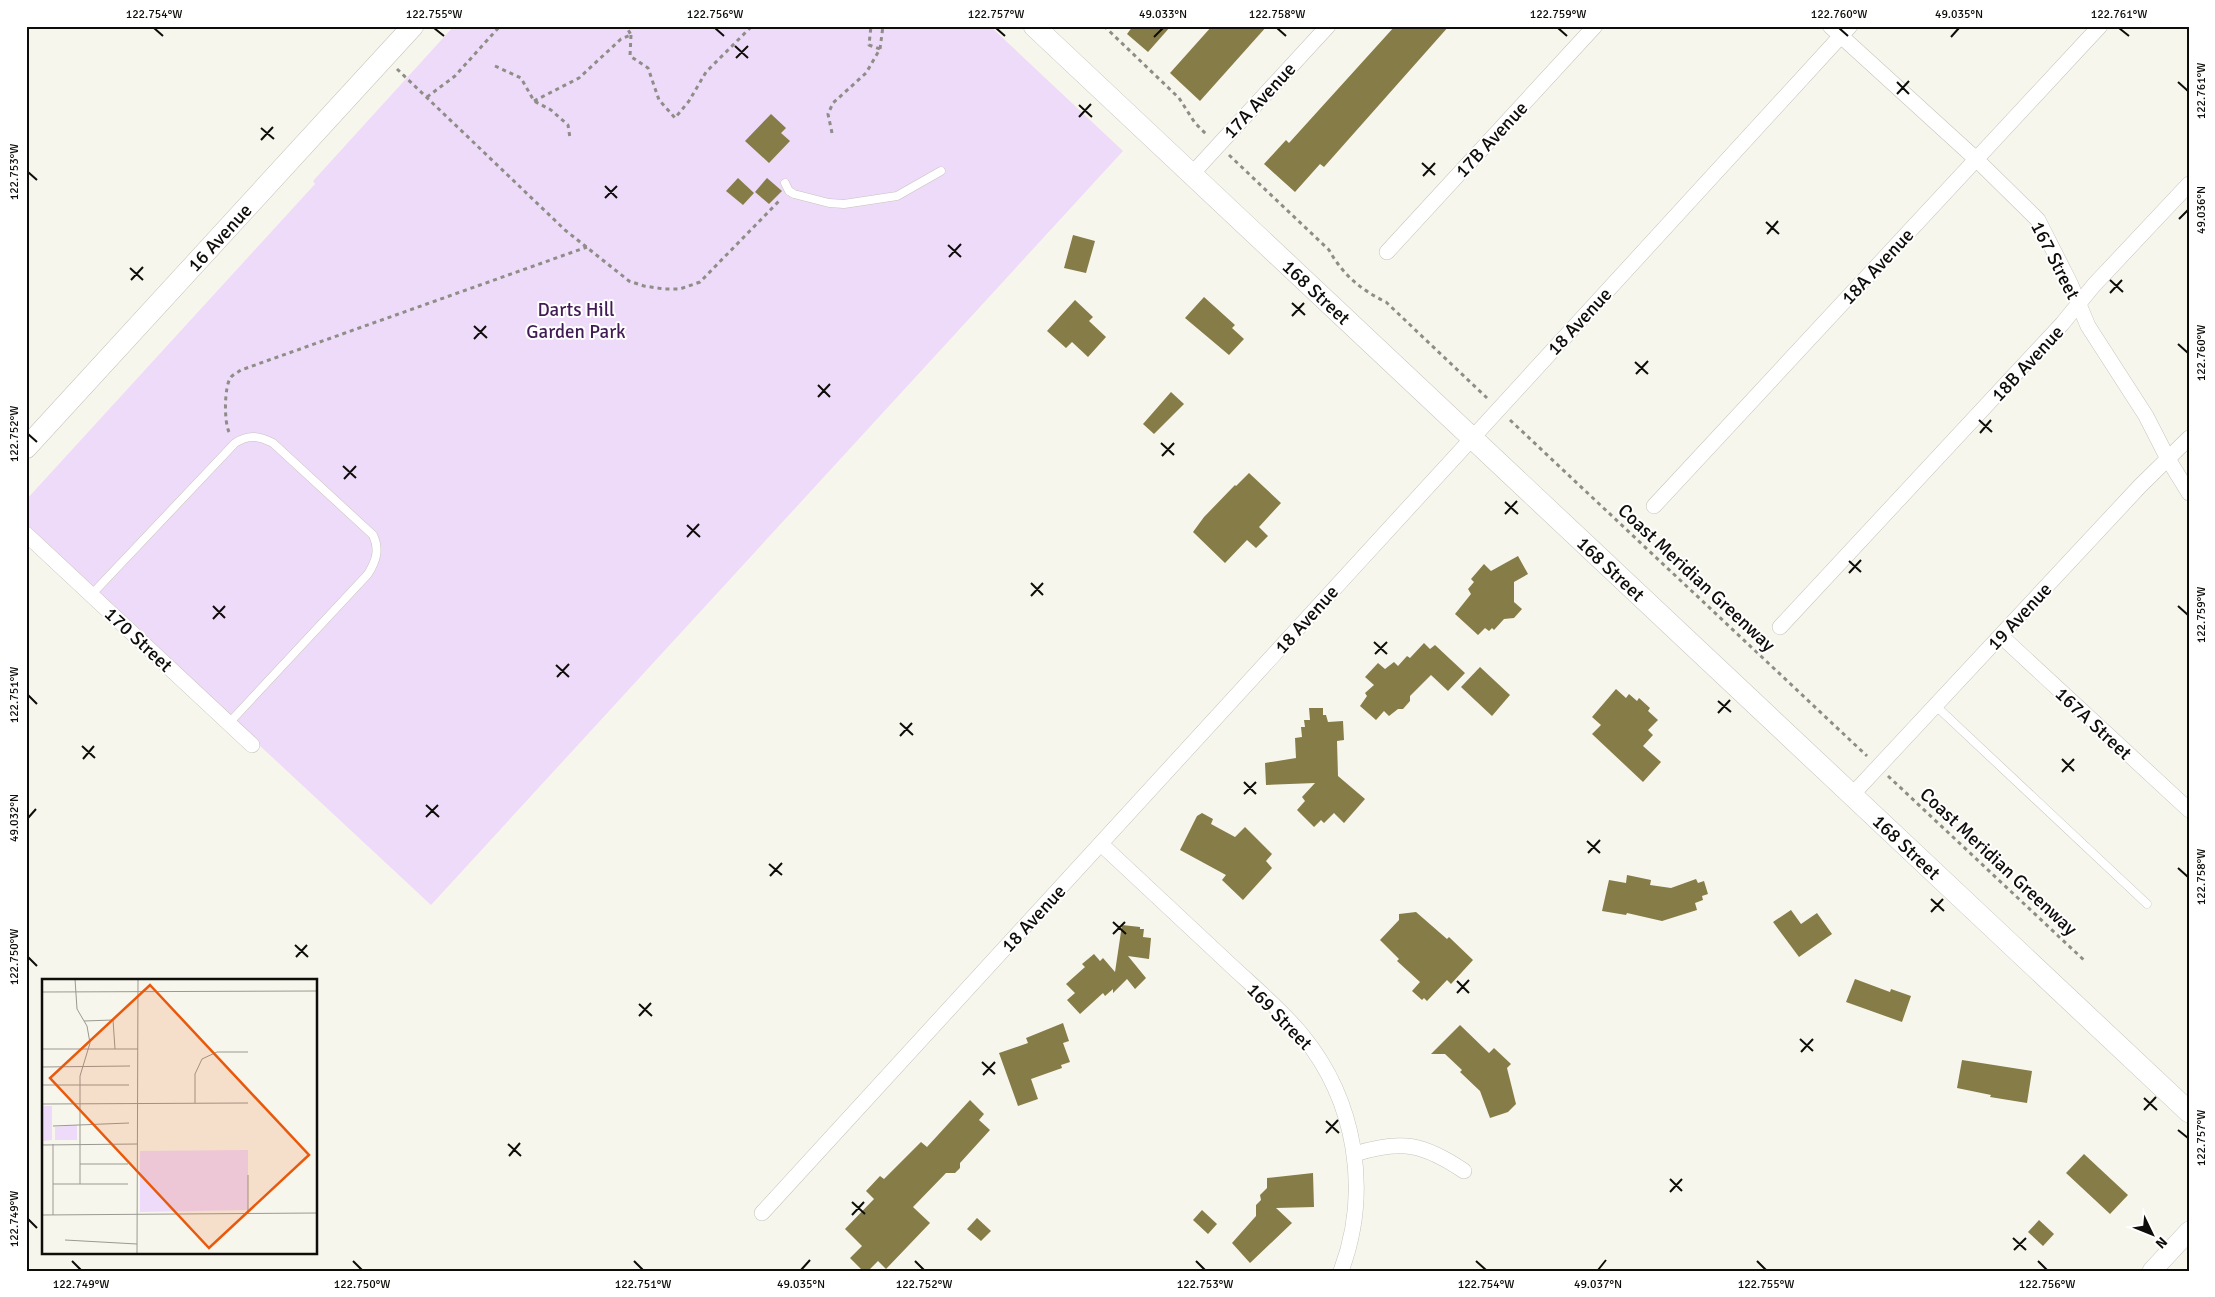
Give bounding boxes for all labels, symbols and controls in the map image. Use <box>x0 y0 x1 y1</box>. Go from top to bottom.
text: 122.754°W <box>126 7 182 22</box>
text: 122.755°W <box>406 7 462 22</box>
text: 122.756°W <box>687 7 743 22</box>
text: 122.757°W <box>968 7 1024 22</box>
text: 49.033°N <box>1139 7 1187 22</box>
text: 122.758°W <box>1249 7 1305 22</box>
text: 122.759°W <box>1530 7 1586 22</box>
text: 122.760°W <box>1811 7 1867 22</box>
text: 49.035°N <box>1935 7 1983 22</box>
text: 122.761°W <box>2091 7 2147 22</box>
street label: 17A Avenue <box>1218 57 1301 144</box>
text: 122.761°W <box>2194 63 2209 119</box>
street label: 17B Avenue <box>1450 97 1533 183</box>
text: 122.753°W <box>7 144 22 200</box>
text: 49.036°N <box>2194 186 2209 234</box>
street label: 16 Avenue <box>183 199 257 277</box>
street label: 167 Street <box>2025 217 2085 304</box>
street label: 18A Avenue <box>1836 223 1919 310</box>
street label: 168 Street <box>1277 255 1355 330</box>
street label: 18 Avenue <box>1542 283 1617 361</box>
park label: Darts Hill Garden Park <box>526 298 626 344</box>
street label: 18B Avenue <box>1986 321 2069 407</box>
text: 122.760°W <box>2194 325 2209 381</box>
text: 122.752°W <box>7 406 22 462</box>
street label: Coast Meridian Greenway <box>1613 499 1780 657</box>
street label: 168 Street <box>1571 532 1650 607</box>
street label: 19 Avenue <box>1982 578 2057 656</box>
street label: 18 Avenue <box>1270 580 1344 659</box>
text: 122.759°W <box>2194 587 2209 643</box>
street label: 170 Street <box>99 602 178 678</box>
text: 122.751°W <box>7 667 22 723</box>
street label: 167A Street <box>2050 682 2137 766</box>
street label: Coast Meridian Greenway <box>1915 783 2082 941</box>
text: 49.032°N <box>7 794 22 842</box>
street label: 168 Street <box>1867 810 1945 885</box>
text: 122.758°W <box>2194 849 2209 905</box>
street label: 18 Avenue <box>996 880 1071 958</box>
text: 122.750°W <box>7 929 22 985</box>
street label: 169 Street <box>1241 978 1317 1056</box>
inset map <box>42 979 318 1254</box>
text: 122.757°W <box>2194 1110 2209 1166</box>
text: 122.749°W <box>7 1191 22 1247</box>
north arrow <box>2128 1210 2178 1260</box>
text: N <box>2152 1233 2171 1252</box>
text: 122.749°W <box>53 1277 109 1292</box>
text: 122.750°W <box>334 1277 390 1292</box>
text: 122.751°W <box>615 1277 671 1292</box>
text: 49.035°N <box>777 1277 825 1292</box>
text: 122.752°W <box>896 1277 952 1292</box>
text: 122.753°W <box>1177 1277 1233 1292</box>
text: 122.754°W <box>1458 1277 1514 1292</box>
text: 49.037°N <box>1574 1277 1622 1292</box>
text: 122.755°W <box>1738 1277 1794 1292</box>
text: 122.756°W <box>2019 1277 2075 1292</box>

